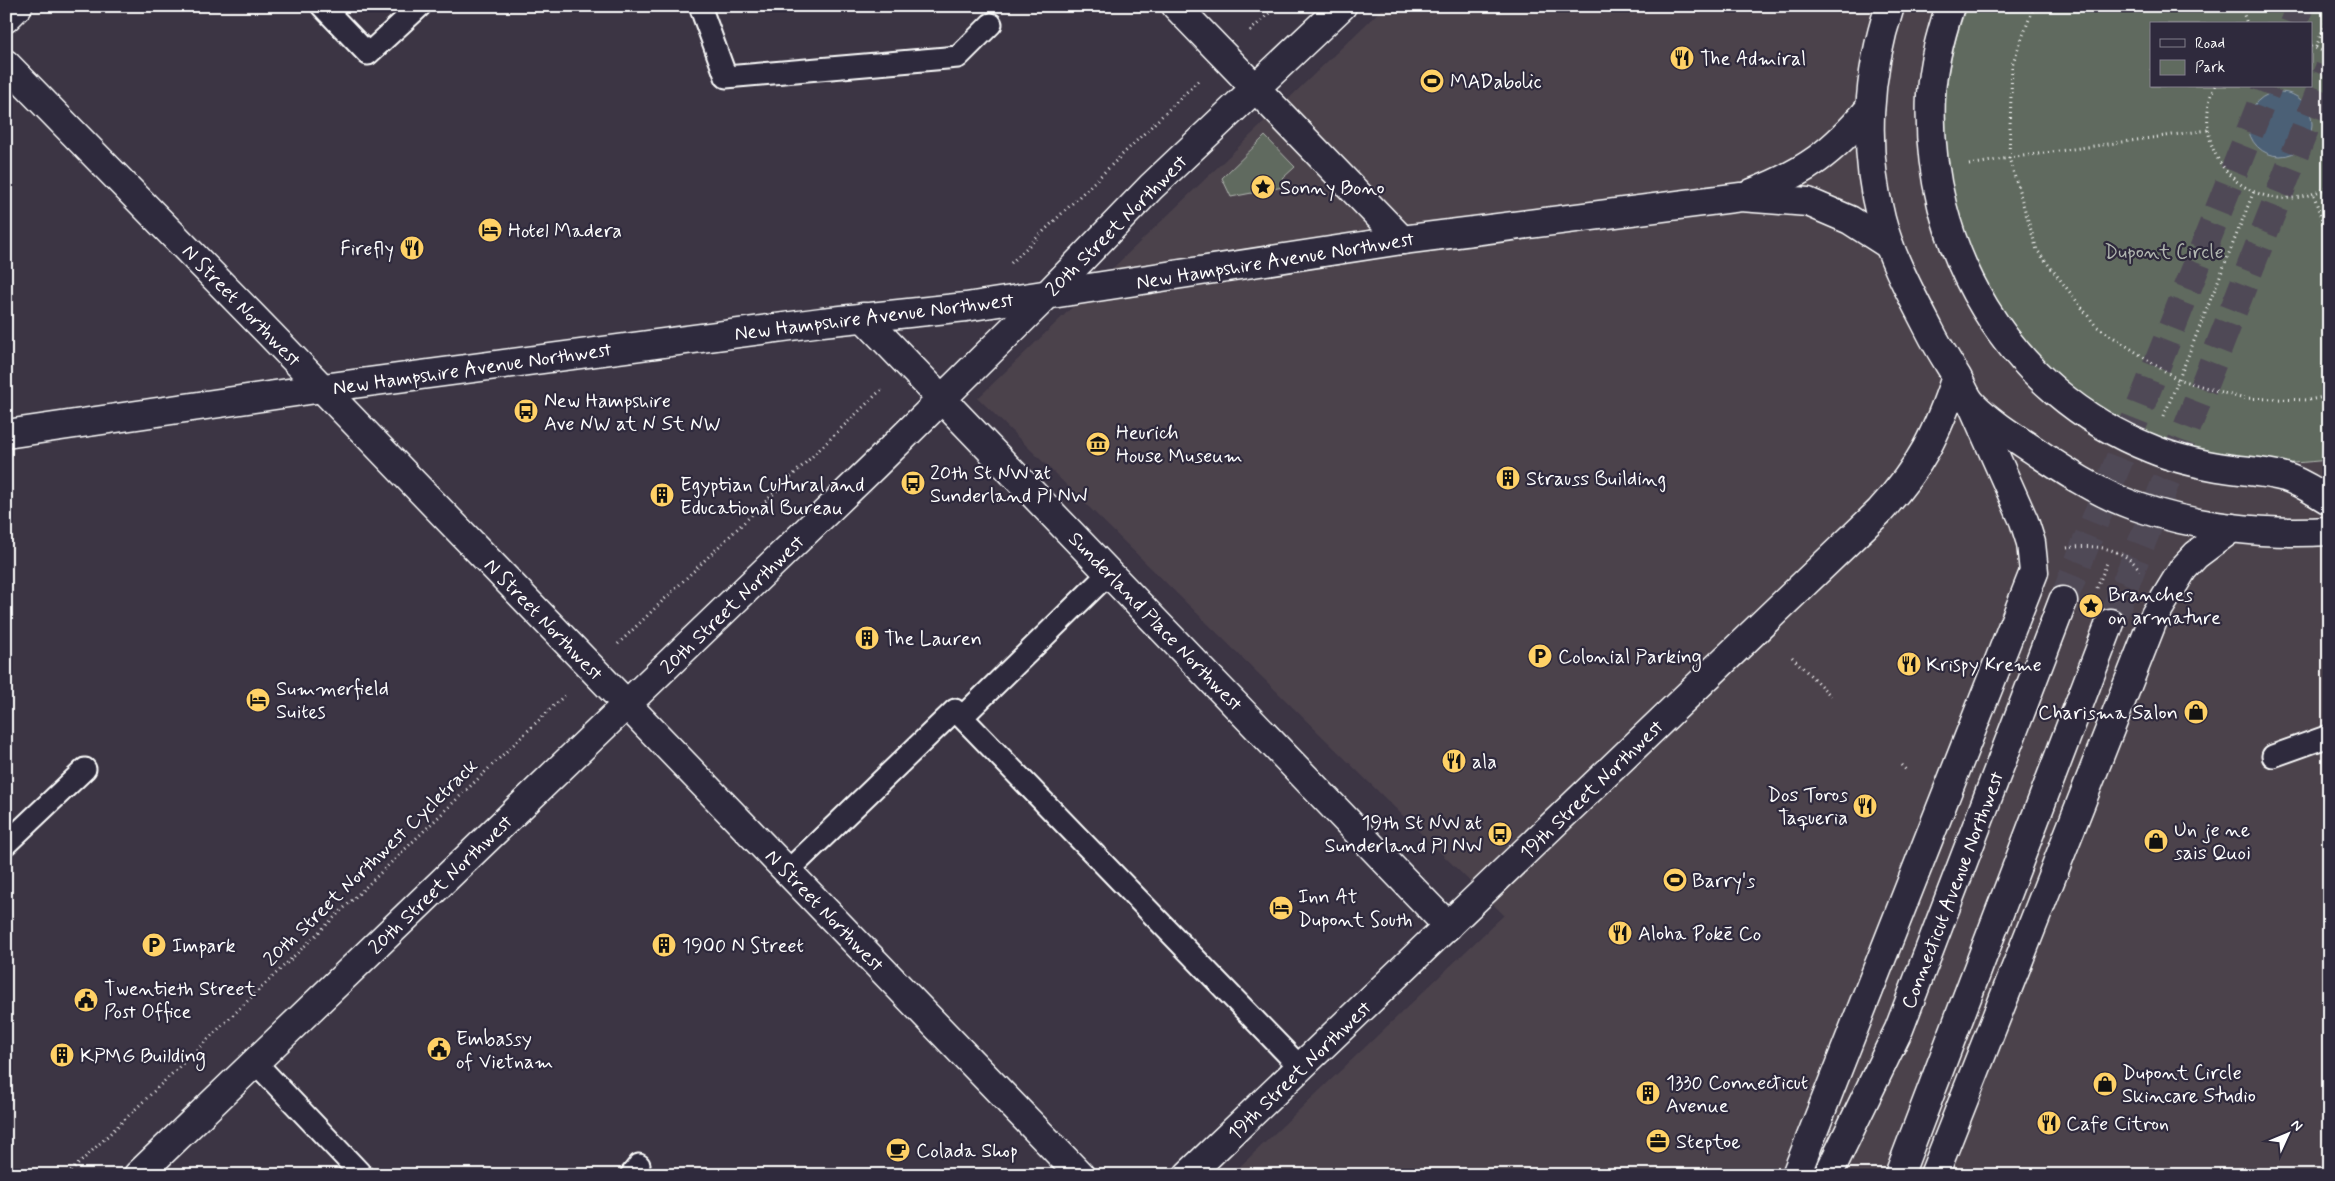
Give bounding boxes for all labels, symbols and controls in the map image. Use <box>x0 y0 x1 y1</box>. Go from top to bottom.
legend <box>2150 22 2312 88</box>
text: Road <box>2195 34 2225 54</box>
restaurant icon: The Admiral <box>1669 45 1695 71</box>
place label: The Admiral <box>1700 46 1806 73</box>
text: Park <box>2195 58 2225 78</box>
sports icon: MADabolic <box>1419 68 1445 94</box>
place label: MADabolic <box>1450 69 1542 96</box>
street label: 20th Street Northwest <box>1040 149 1194 303</box>
place icon: Sonny Bono <box>1250 174 1276 200</box>
place label: Sonny Bono <box>1280 175 1385 202</box>
hotel icon: Hotel Madera <box>477 217 503 243</box>
place label: Hotel Madera <box>508 218 622 245</box>
street label: New Hampshire Avenue Northwest <box>1134 226 1416 297</box>
restaurant icon: Firefly <box>399 235 425 261</box>
place label: Firefly <box>340 236 394 263</box>
street label: N Street Northwest <box>175 239 307 373</box>
park label: Dupont Circle <box>2104 239 2224 266</box>
street label: New Hampshire Avenue Northwest <box>733 287 1016 348</box>
street label: New Hampshire Avenue Northwest <box>331 337 613 402</box>
place label: New Hampshire Ave NW at N St NW <box>544 388 721 438</box>
bus stop icon: New Hampshire Ave NW at N St NW <box>513 398 539 424</box>
place label: Heurich House Museum <box>1116 420 1242 470</box>
museum icon: Heurich House Museum <box>1085 431 1111 457</box>
place label: 20th St NW at Sunderland Pl NW <box>930 460 1088 510</box>
building icon: Strauss Building <box>1495 465 1521 491</box>
place label: Strauss Building <box>1526 466 1666 493</box>
bus stop icon: 20th St NW at Sunderland Pl NW <box>900 470 926 496</box>
place label: Egyptian Cultural and Educational Bureau <box>680 472 864 522</box>
building icon: Egyptian Cultural and Educational Bureau <box>649 482 675 508</box>
street label: Sunderland Place Northwest <box>1062 526 1248 718</box>
street label: 20th Street Northwest <box>655 529 811 681</box>
street label: N Street Northwest <box>477 553 609 687</box>
place label: Branches on armature <box>2108 582 2221 632</box>
place icon: Branches on armature <box>2078 593 2104 619</box>
building icon: The Lauren <box>854 625 880 651</box>
place label: The Lauren <box>884 626 982 653</box>
parking icon: Colonial Parking <box>1527 643 1553 669</box>
place label: Colonial Parking <box>1558 644 1702 672</box>
restaurant icon: Krispy Kreme <box>1896 651 1922 677</box>
place label: Krispy Kreme <box>1926 652 2042 679</box>
place label: Summerfield Suites <box>276 676 389 726</box>
hotel icon: Summerfield Suites <box>245 687 271 713</box>
shop icon: Charisma Salon <box>2183 699 2209 725</box>
place label: Charisma Salon <box>2038 700 2178 727</box>
street label: 19th Street Northwest <box>1514 714 1670 866</box>
restaurant icon: ala <box>1441 748 1467 774</box>
place label: ala <box>1472 749 1497 776</box>
street label: 20th Street Northwest Cycletrack <box>258 753 482 971</box>
street label: Connecticut Avenue Northwest <box>1896 768 2011 1013</box>
place label: Dos Toros Taqueria <box>1767 782 1848 832</box>
restaurant icon: Dos Toros Taqueria <box>1852 793 1878 819</box>
street label: 20th Street Northwest <box>363 809 517 959</box>
place label: 19th St NW at Sunderland Pl NW <box>1325 810 1482 860</box>
place label: Un je ne sais Quoi <box>2174 817 2251 867</box>
bus stop icon: 19th St NW at Sunderland Pl NW <box>1487 821 1513 847</box>
shop icon: Un je ne sais Quoi <box>2143 828 2169 854</box>
street label: N Street Northwest <box>758 844 890 978</box>
sports icon: Barry's <box>1662 867 1688 893</box>
place label: Barry's <box>1692 868 1755 895</box>
place label: Inn At Dupont South <box>1298 884 1413 934</box>
hotel icon: Inn At Dupont South <box>1268 895 1294 921</box>
restaurant icon: Aloha Pokē Co <box>1607 920 1633 946</box>
place label: Aloha Pokē Co <box>1638 921 1761 948</box>
parking icon: Impark <box>141 932 167 958</box>
building icon: 1900 N Street <box>651 932 677 958</box>
place label: Impark <box>172 933 236 960</box>
place label: 1900 N Street <box>682 933 804 960</box>
place label: Twentieth Street Post Office <box>104 976 256 1026</box>
public building icon: Twentieth Street Post Office <box>73 987 99 1013</box>
street label: 19th Street Northwest <box>1222 995 1378 1147</box>
place label: Embassy of Vietnam <box>456 1026 553 1076</box>
public building icon: Embassy of Vietnam <box>426 1036 452 1062</box>
building icon: KPMG Building <box>49 1042 75 1068</box>
place label: KPMG Building <box>80 1043 206 1071</box>
place label: Dupont Circle Skincare Studio <box>2122 1060 2256 1110</box>
place label: 1330 Connecticut Avenue <box>1666 1070 1808 1120</box>
shop icon: Dupont Circle Skincare Studio <box>2092 1071 2118 1097</box>
building icon: 1330 Connecticut Avenue <box>1635 1080 1661 1106</box>
north arrow <box>2262 1108 2312 1158</box>
restaurant icon: Cafe Citron <box>2036 1110 2062 1136</box>
place label: Cafe Citron <box>2066 1111 2169 1138</box>
text: N <box>2287 1116 2306 1135</box>
office icon: Steptoe <box>1645 1128 1671 1154</box>
place label: Steptoe <box>1676 1129 1741 1156</box>
cafe icon: Colada Shop <box>885 1137 911 1163</box>
place label: Colada Shop <box>916 1138 1018 1165</box>

